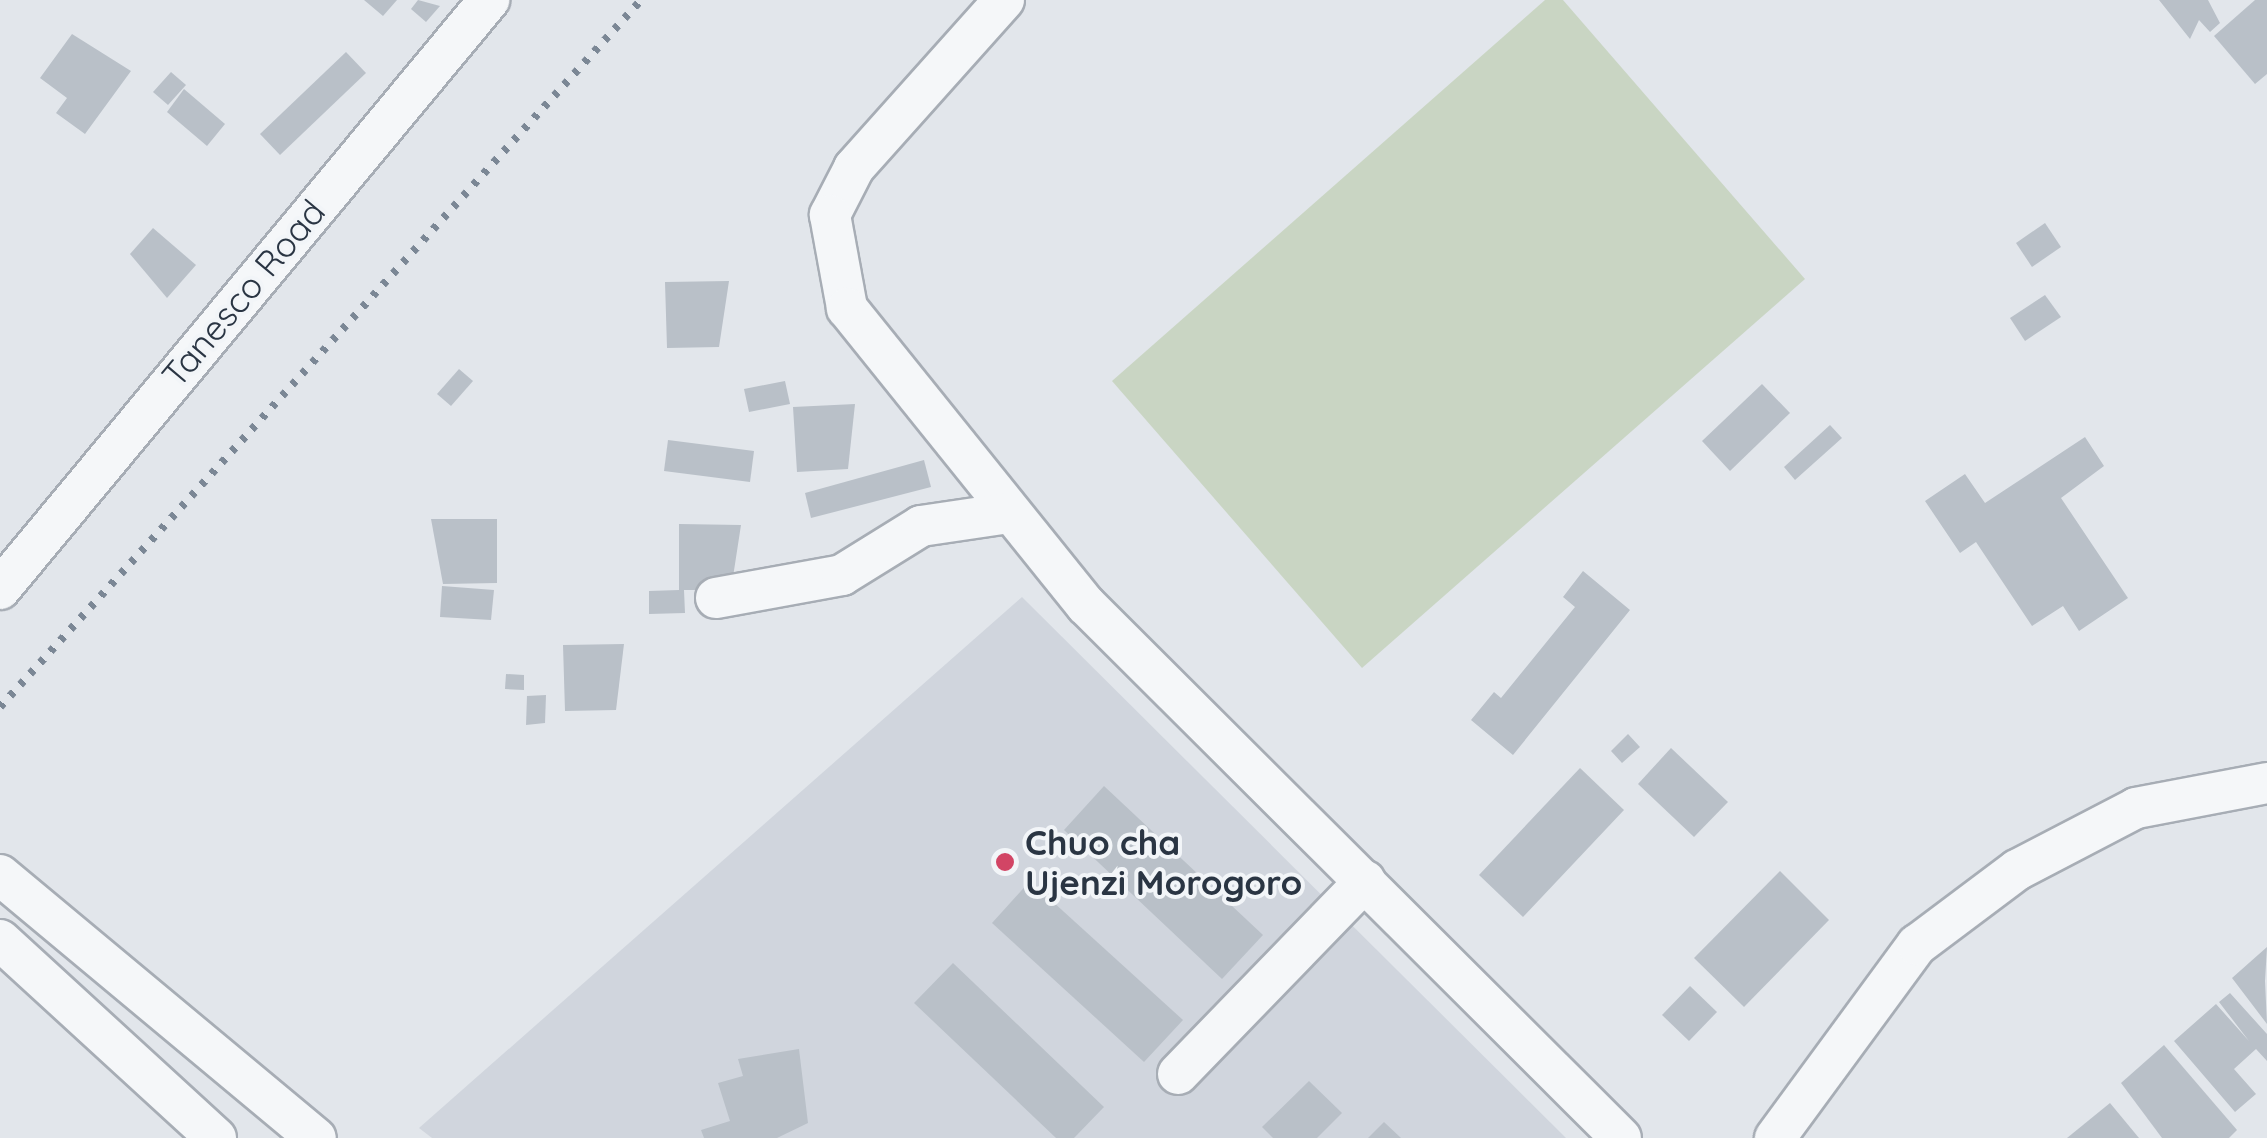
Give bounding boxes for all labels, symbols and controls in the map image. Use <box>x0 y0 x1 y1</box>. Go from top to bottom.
street label: Tanesco Road <box>153 191 333 395</box>
place label: Chuo cha Ujenzi Morogoro <box>1025 821 1302 903</box>
marker: Chuo cha Ujenzi Morogoro <box>994 851 1016 873</box>

